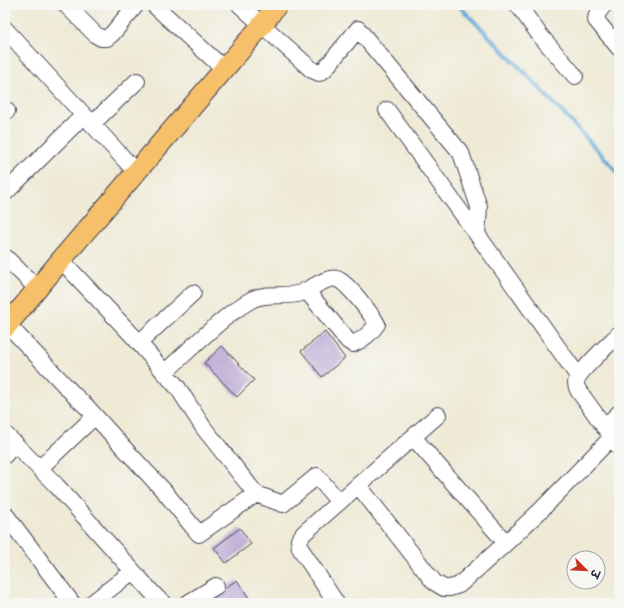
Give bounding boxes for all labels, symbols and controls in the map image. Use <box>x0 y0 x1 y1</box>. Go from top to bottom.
north arrow <box>566 550 606 590</box>
text: उ <box>586 567 605 583</box>

